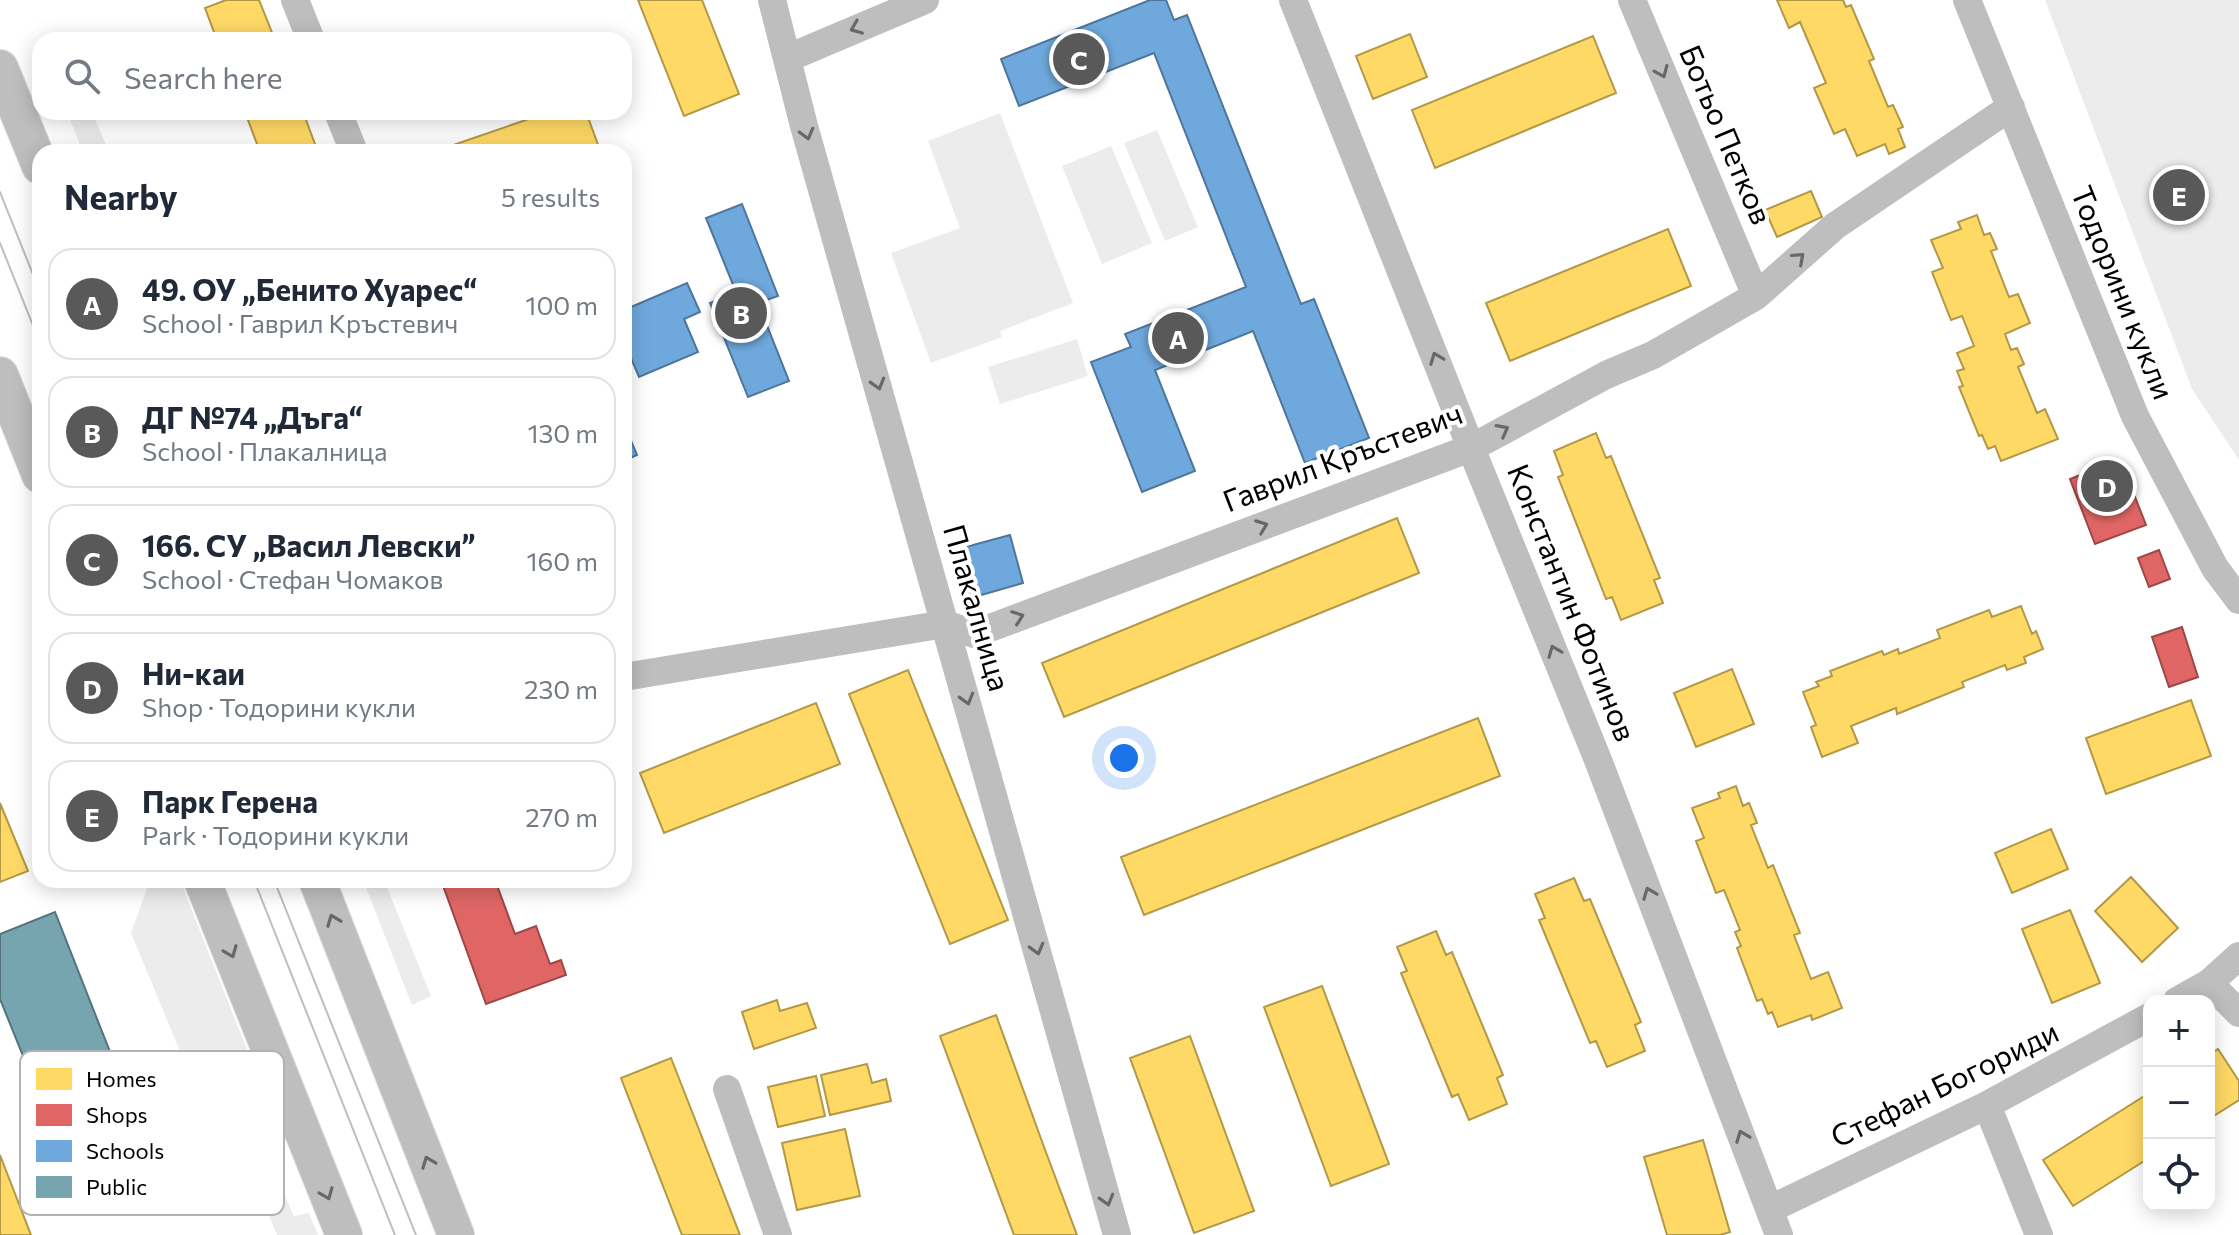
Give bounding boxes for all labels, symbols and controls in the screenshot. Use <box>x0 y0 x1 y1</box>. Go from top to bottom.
one-way arrow <box>850 19 864 35</box>
pin: C <box>1053 29 1105 89</box>
search box <box>32 32 632 120</box>
street label: Ботьо Петков <box>1673 39 1782 229</box>
icon: search <box>60 54 104 98</box>
text: Search here <box>124 58 283 95</box>
one-way arrow <box>1652 64 1669 78</box>
one-way arrow <box>798 126 814 140</box>
pin: E <box>2153 165 2205 225</box>
text: Nearby <box>64 175 178 217</box>
street label: Тодорини кукли <box>2065 180 2184 404</box>
text: 5 results <box>501 181 600 212</box>
one-way arrow <box>1790 253 1805 268</box>
text: 49. ОУ „Бенито Хуарес“ <box>142 270 477 307</box>
pin: B <box>715 283 767 343</box>
text: A <box>83 289 101 320</box>
text: 100 m <box>525 289 598 320</box>
text: School · Гаврил Кръстевич <box>142 307 458 338</box>
pin: A <box>1152 308 1204 368</box>
one-way arrow <box>1429 352 1446 366</box>
one-way arrow <box>869 377 885 391</box>
street label: Гаврил Кръстевич <box>1217 393 1467 518</box>
text: ДГ №74 „Дъга“ <box>142 398 362 435</box>
text: B <box>83 417 101 448</box>
text: 130 m <box>527 417 598 448</box>
one-way arrow <box>1495 425 1510 440</box>
text: School · Плакалница <box>142 435 387 466</box>
pin: D <box>2081 456 2133 516</box>
street label: Константин Фотинов <box>1501 458 1646 746</box>
one-way arrow <box>1254 519 1268 536</box>
street label: Плакалница <box>937 520 1020 695</box>
text: 166. СУ „Васил Левски” <box>142 526 476 563</box>
text: C <box>83 545 101 576</box>
text: 160 m <box>526 545 598 576</box>
text: School · Стефан Чомаков <box>142 563 443 594</box>
one-way arrow <box>1010 610 1024 627</box>
one-way arrow <box>1548 645 1564 659</box>
text: Ни-каи <box>142 654 245 691</box>
text: D <box>82 673 102 704</box>
text: 230 m <box>524 673 598 704</box>
text: Shop · Тодорини кукли <box>142 691 416 722</box>
one-way arrow <box>958 692 974 705</box>
your location <box>1104 738 1144 778</box>
text: Парк Герена <box>142 782 318 819</box>
text: E <box>84 801 100 832</box>
text: 270 m <box>525 801 598 832</box>
text: Park · Тодорини кукли <box>142 819 409 850</box>
one-way arrow <box>1642 887 1659 901</box>
one-way arrow <box>326 914 343 928</box>
one-way arrow <box>1028 942 1044 956</box>
one-way arrow <box>221 944 238 958</box>
map controls <box>2143 995 2215 1211</box>
button: + <box>2143 995 2215 1067</box>
street label: Стефан Богориди <box>1824 1012 2064 1154</box>
legend <box>20 1051 284 1215</box>
text: Homes <box>86 1065 156 1092</box>
button: − <box>2143 1067 2215 1139</box>
text: Shops <box>86 1101 147 1128</box>
one-way arrow <box>1735 1130 1752 1144</box>
text: Schools <box>86 1137 164 1164</box>
button: locate <box>2143 1139 2215 1211</box>
one-way arrow <box>421 1156 438 1170</box>
text: Public <box>86 1173 147 1200</box>
one-way arrow <box>318 1186 334 1200</box>
one-way arrow <box>1098 1192 1115 1206</box>

